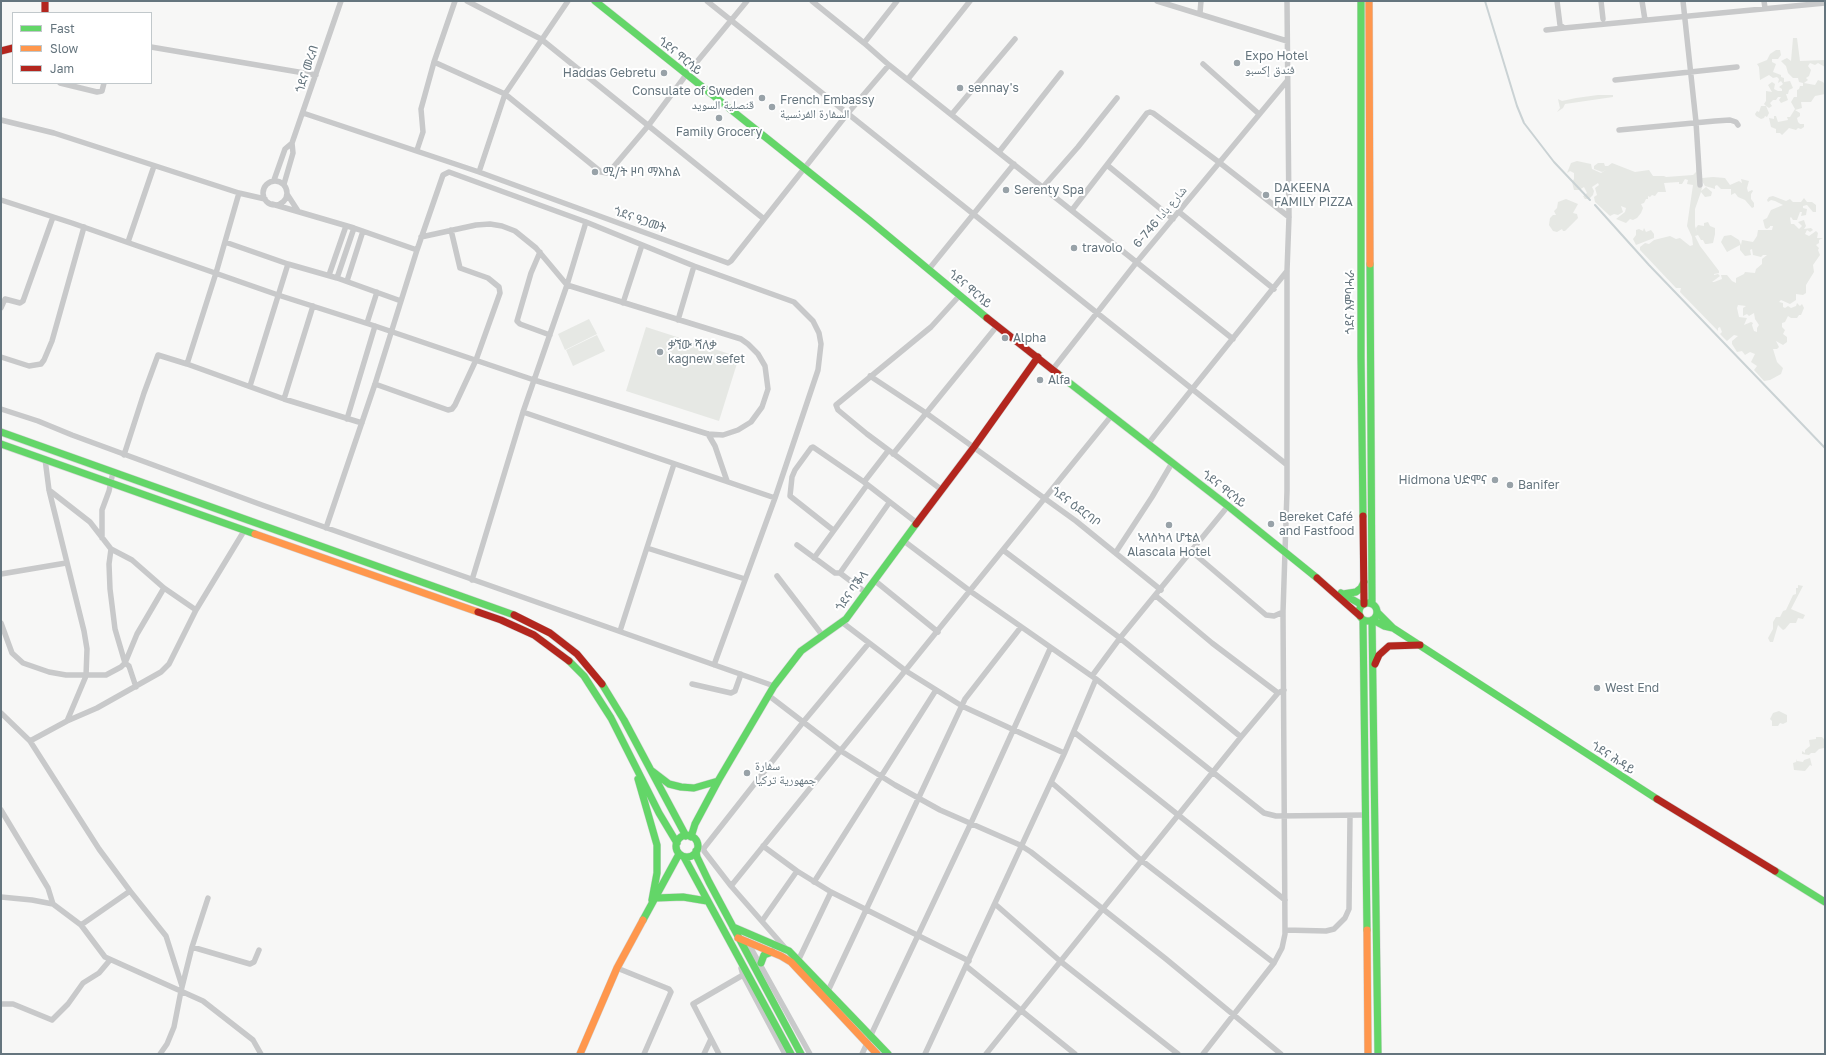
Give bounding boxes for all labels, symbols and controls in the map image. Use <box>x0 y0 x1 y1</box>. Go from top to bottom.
legend <box>12 12 152 84</box>
text: Fast <box>50 21 75 36</box>
street label: ጎደና ዋርሳይ <box>655 34 705 78</box>
text: Slow <box>50 41 78 56</box>
street label: ጎደና መረብ <box>293 43 321 95</box>
place label: Expo Hotel فندق إكسبو <box>1245 49 1308 77</box>
marker: Expo Hotel فندق إكسبو <box>1232 58 1242 68</box>
text: Jam <box>50 61 74 76</box>
place label: Haddas Gebretu <box>563 66 656 80</box>
marker: Haddas Gebretu <box>659 68 669 78</box>
place label: sennay's <box>968 81 1019 95</box>
marker: sennay's <box>955 83 965 93</box>
place label: Consulate of Sweden قنصلية السويد <box>632 84 754 112</box>
marker: Consulate of Sweden قنصلية السويد <box>757 93 767 103</box>
place label: French Embassy السفارة الفرنسية <box>780 93 874 121</box>
marker: French Embassy السفارة الفرنسية <box>767 102 777 112</box>
marker: Family Grocery <box>714 113 724 123</box>
place label: Family Grocery <box>676 125 762 139</box>
place label: ሚ/ት ዞባ ማእከል <box>603 165 681 179</box>
marker: ሚ/ት ዞባ ማእከል <box>590 167 600 177</box>
place label: DAKEENA FAMILY PIZZA <box>1274 181 1353 209</box>
place label: Serenty Spa <box>1014 183 1084 197</box>
street label: شارع بادا 746-6 <box>1130 183 1190 251</box>
marker: Serenty Spa <box>1001 185 1011 195</box>
marker: DAKEENA FAMILY PIZZA <box>1261 190 1271 200</box>
street label: ጎደና ዓጋመት <box>612 204 668 236</box>
place label: travolo <box>1082 241 1122 255</box>
marker: travolo <box>1069 243 1079 253</box>
street label: ጎደና ዋርሳይ <box>945 267 995 311</box>
street label: ጎደና እምባሓራ <box>1343 270 1357 334</box>
place label: Alpha <box>1013 331 1046 345</box>
marker: Alpha <box>1000 333 1010 343</box>
place label: ቃኘው ሻለቃ kagnew sefet <box>668 338 745 366</box>
marker: ቃኘው ሻለቃ kagnew sefet <box>655 347 665 357</box>
place label: Alfa <box>1048 373 1070 387</box>
marker: Alfa <box>1035 375 1045 385</box>
street label: ጎደና ዋርሳይ <box>1199 467 1249 511</box>
place label: Hidmona ህድሞና <box>1398 473 1487 487</box>
marker: Hidmona ህድሞና <box>1490 475 1500 485</box>
place label: Banifer <box>1518 478 1559 492</box>
marker: Banifer <box>1505 480 1515 490</box>
street label: ጎደና ዕደርባቦ <box>1049 484 1103 530</box>
place label: Bereket Café and Fastfood <box>1279 510 1354 538</box>
marker: Bereket Café and Fastfood <box>1266 519 1276 529</box>
marker: ኣላስካላ ሆቴል Alascala Hotel <box>1164 520 1174 530</box>
place label: ኣላስካላ ሆቴል Alascala Hotel <box>1127 531 1211 559</box>
street label: ጎደና ባቕላ <box>833 568 871 614</box>
place label: West End <box>1605 681 1659 695</box>
marker: West End <box>1592 683 1602 693</box>
street label: ጎደና ሕዳይ <box>1588 739 1638 777</box>
place label: سفارة جمهورية تركيا <box>755 759 816 787</box>
marker: سفارة جمهورية تركيا <box>742 768 752 778</box>

